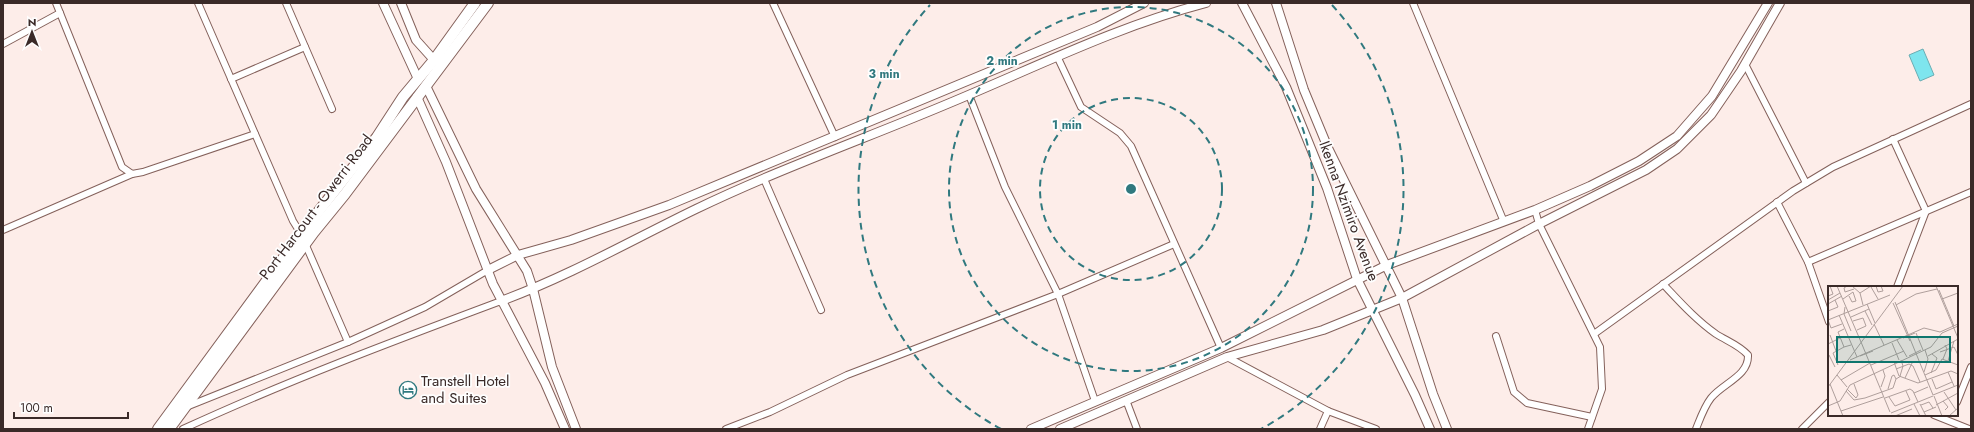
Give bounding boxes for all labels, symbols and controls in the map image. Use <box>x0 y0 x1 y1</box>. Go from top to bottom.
north arrow <box>12 12 52 52</box>
text: N <box>28 14 36 30</box>
text: 2 min <box>986 52 1018 70</box>
text: 3 min <box>868 65 900 83</box>
text: 1 min <box>1052 116 1082 134</box>
street label: Port Harcourt - Owerri Road <box>254 130 378 284</box>
street label: Ikenna Nzimiro Avenue <box>1313 138 1385 284</box>
centre of rings <box>1124 182 1138 196</box>
inset map <box>1828 286 1958 416</box>
place label: Transtell Hotel and Suites <box>421 370 509 409</box>
hotel icon: Transtell Hotel and Suites <box>398 380 418 400</box>
scale bar <box>14 394 128 420</box>
text: 100 m <box>20 399 53 417</box>

